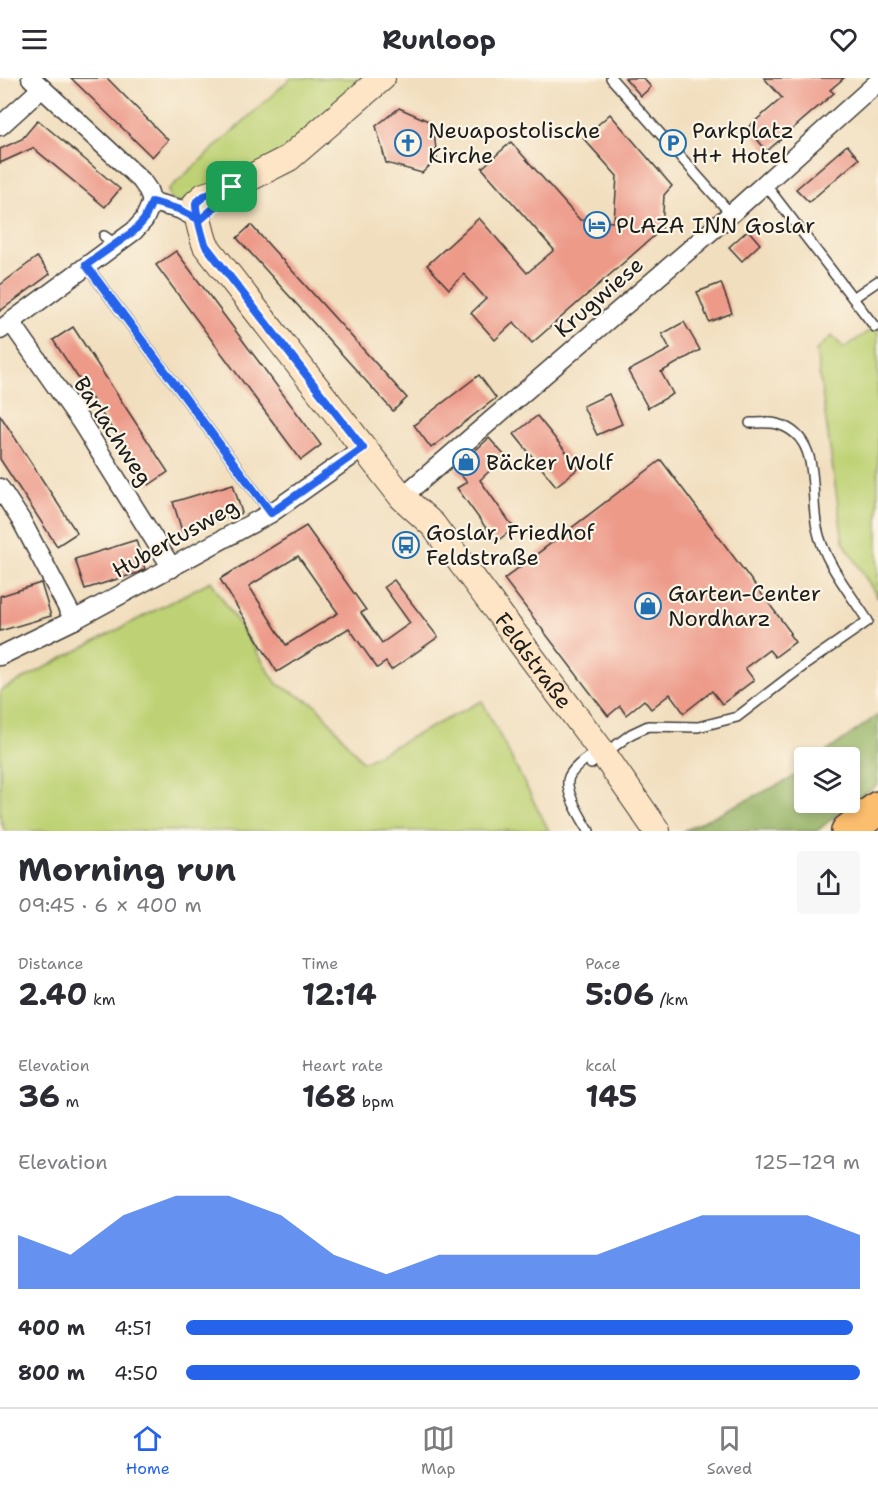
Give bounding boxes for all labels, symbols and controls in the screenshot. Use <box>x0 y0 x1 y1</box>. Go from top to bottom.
text: Runloop <box>382 21 496 58</box>
icon: menu <box>18 23 51 56</box>
icon: heart <box>827 23 860 56</box>
place label: Neuapostolische Kirche <box>428 116 600 170</box>
place label: Parkplatz H+ Hotel <box>692 116 794 170</box>
church icon: Neuapostolische Kirche <box>393 128 423 158</box>
parking icon: Parkplatz H+ Hotel <box>658 128 688 158</box>
pin <box>206 161 257 212</box>
icon: arrive <box>215 170 248 203</box>
hotel icon: PLAZA INN Goslar <box>582 210 612 240</box>
place label: PLAZA INN Goslar <box>616 211 815 240</box>
street label: Krugwiese <box>548 250 650 344</box>
street label: Barlachweg <box>67 371 159 491</box>
shop icon: Bäcker Wolf <box>451 447 481 477</box>
place label: Bäcker Wolf <box>486 448 614 477</box>
street label: Hubertusweg <box>107 491 243 585</box>
place label: Goslar, Friedhof Feldstraße <box>426 518 595 572</box>
bus stop icon: Goslar, Friedhof Feldstraße <box>391 530 421 560</box>
place label: Garten-Center Nordharz <box>668 579 821 633</box>
shop icon: Garten-Center Nordharz <box>633 591 663 621</box>
street label: Feldstraße <box>488 606 579 714</box>
map controls <box>794 747 860 813</box>
button: layers <box>794 747 860 813</box>
text: Morning run <box>18 847 236 892</box>
button: share <box>797 851 860 914</box>
text: 09:45 · 6 × 400 m <box>18 892 202 918</box>
text: Distance <box>18 953 84 974</box>
text: Time <box>302 953 338 974</box>
text: Pace <box>585 953 621 974</box>
text: 2.40 <box>18 974 87 1015</box>
text: 12:14 <box>302 974 377 1015</box>
text: 5:06 <box>585 974 654 1015</box>
text: km <box>87 989 116 1010</box>
text: /km <box>654 989 688 1010</box>
text: Elevation <box>18 1055 90 1076</box>
text: Heart rate <box>302 1055 383 1076</box>
text: kcal <box>585 1055 616 1076</box>
text: 36 <box>18 1076 60 1117</box>
text: 168 <box>302 1076 356 1117</box>
text: 145 <box>585 1076 637 1117</box>
text: m <box>60 1091 79 1112</box>
text: bpm <box>356 1091 394 1112</box>
text: Elevation <box>18 1149 108 1175</box>
text: 125–129 m <box>754 1149 860 1175</box>
text: 400 m <box>18 1315 85 1341</box>
text: 4:51 <box>114 1315 152 1341</box>
text: 800 m <box>18 1360 85 1386</box>
text: 4:50 <box>114 1360 158 1386</box>
tab: Home <box>126 1422 170 1479</box>
tab: Map <box>421 1422 455 1479</box>
tab: Saved <box>707 1422 752 1479</box>

